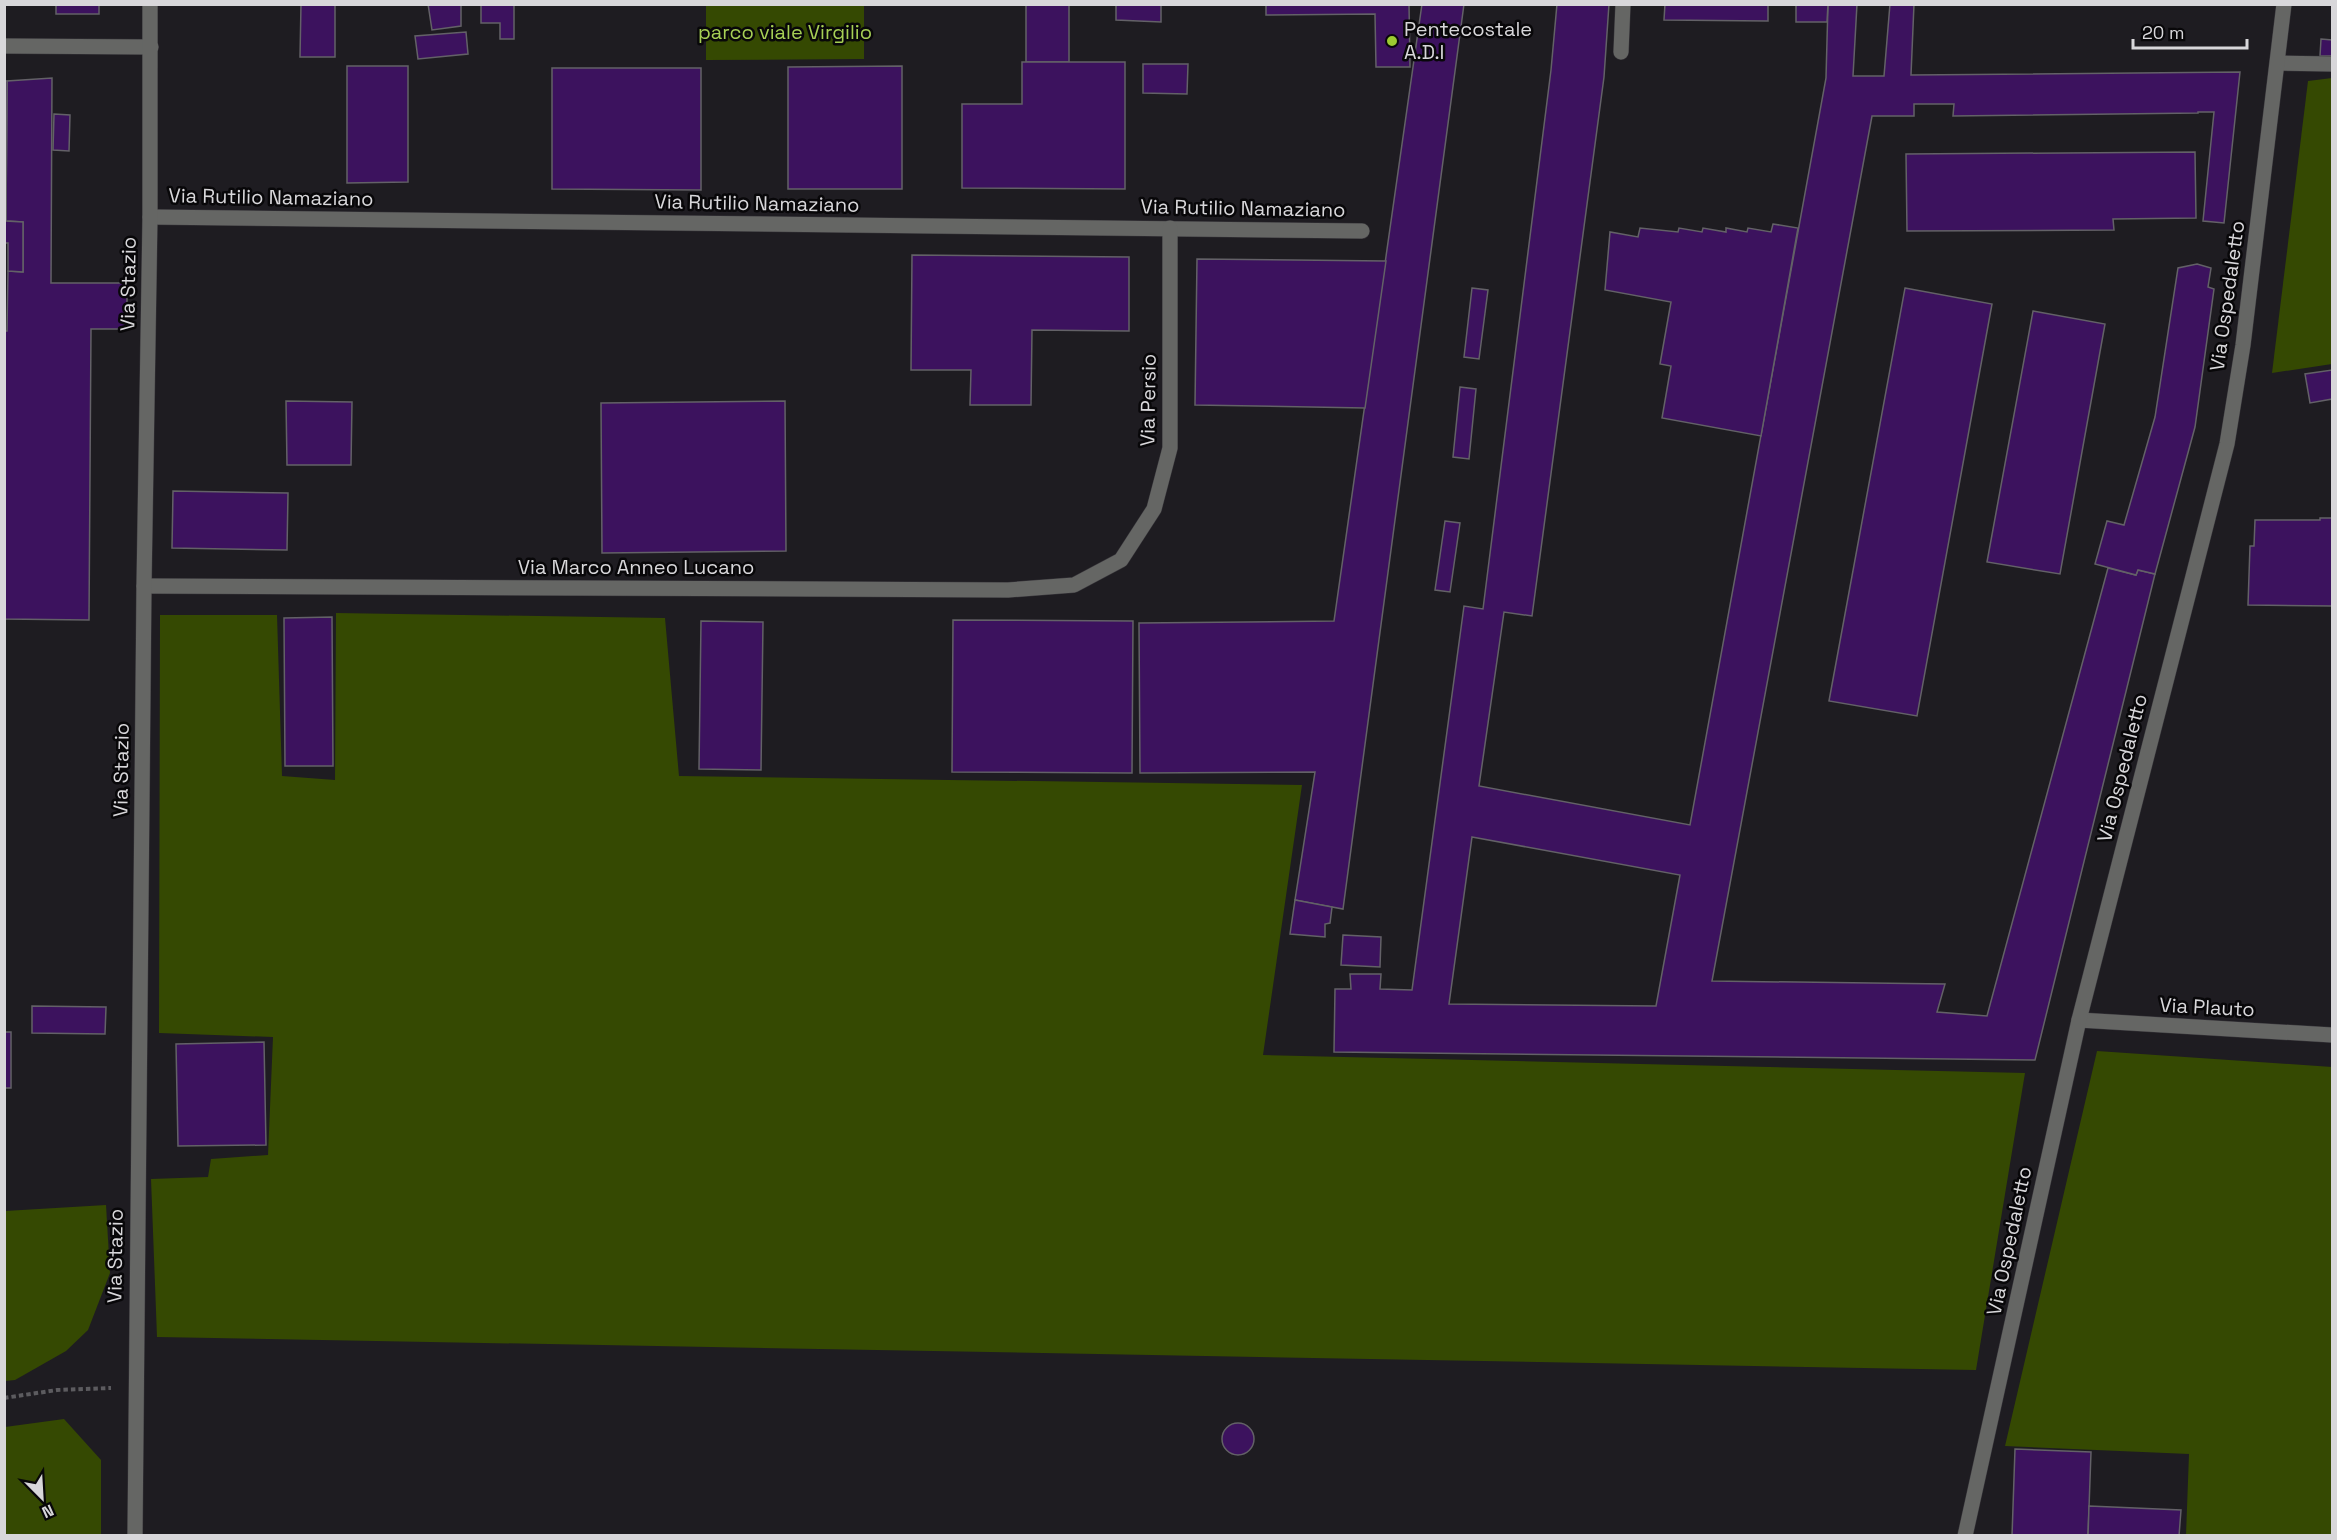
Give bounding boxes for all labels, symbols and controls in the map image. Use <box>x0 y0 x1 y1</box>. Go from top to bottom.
scale bar <box>2133 12 2247 50</box>
place label: Pentecostale A.D.I <box>1404 16 1532 65</box>
park label: parco viale Virgilio <box>698 19 872 45</box>
text: 20 m <box>2142 21 2185 44</box>
marker: Pentecostale A.D.I <box>1385 34 1399 48</box>
street label: Via Rutilio Namaziano <box>168 182 374 212</box>
street label: Via Rutilio Namaziano <box>654 188 860 218</box>
street label: Via Rutilio Namaziano <box>1140 193 1346 223</box>
street label: Via Ospedaletto <box>2204 219 2250 373</box>
street label: Via Stazio <box>114 237 142 331</box>
street label: Via Persio <box>1134 353 1162 447</box>
street label: Via Marco Anneo Lucano <box>518 554 754 580</box>
street label: Via Ospedaletto <box>2091 691 2153 845</box>
street label: Via Stazio <box>107 723 135 817</box>
street label: Via Plauto <box>2159 992 2255 1022</box>
street label: Via Ospedaletto <box>1981 1164 2037 1318</box>
street label: Via Stazio <box>101 1209 129 1303</box>
north arrow <box>12 1468 72 1528</box>
text: N <box>39 1499 57 1523</box>

